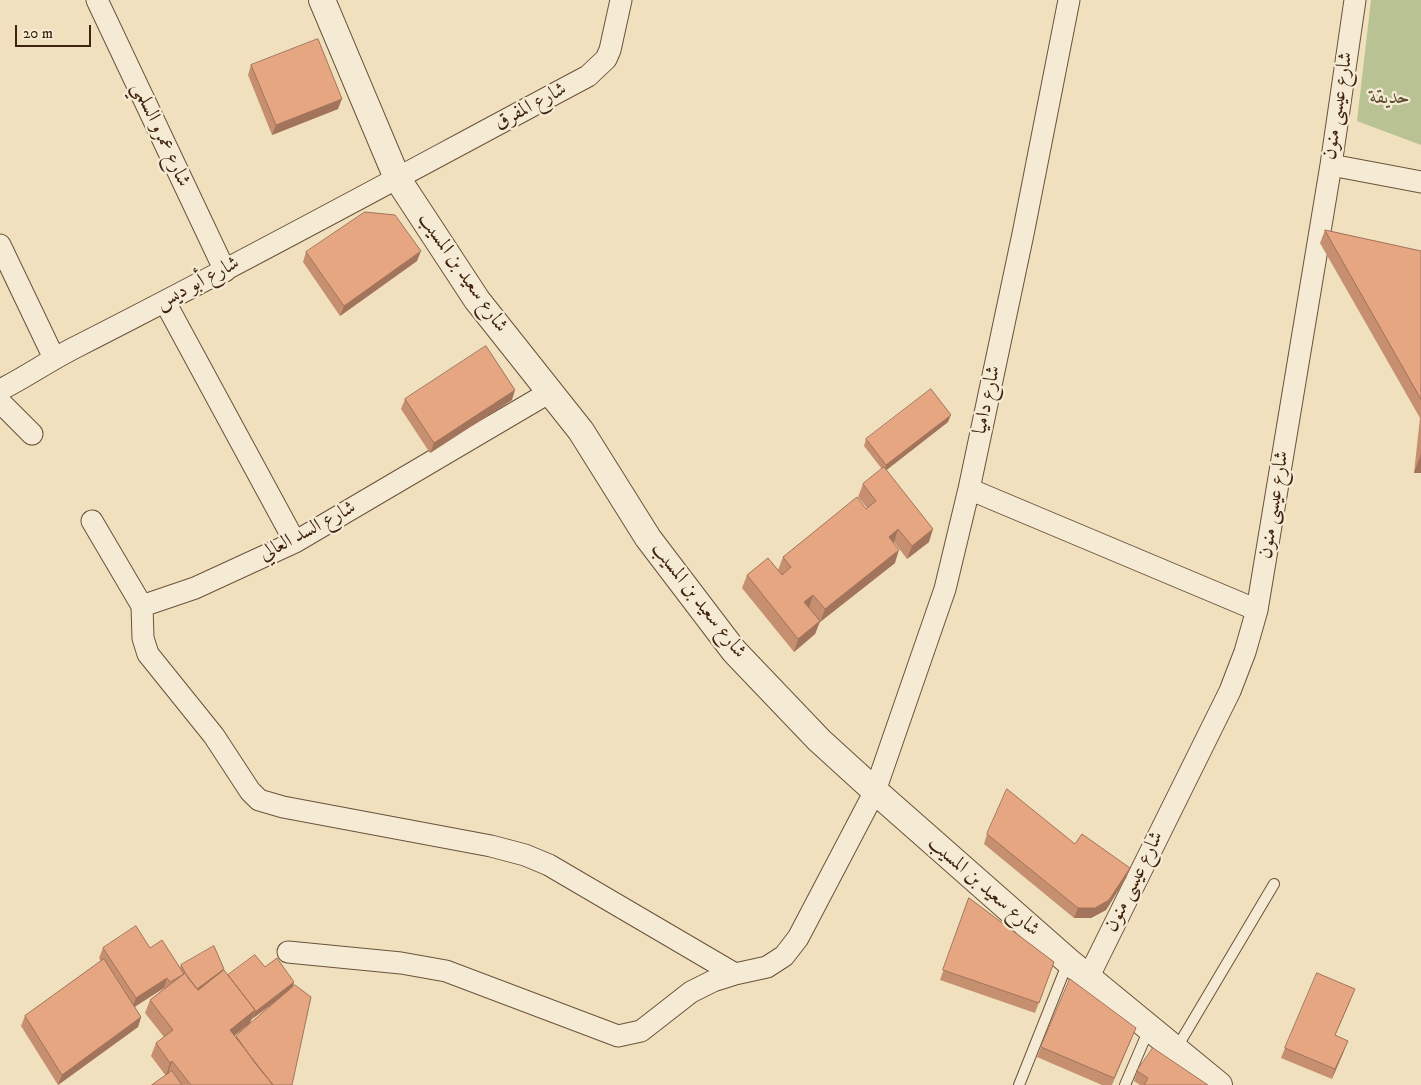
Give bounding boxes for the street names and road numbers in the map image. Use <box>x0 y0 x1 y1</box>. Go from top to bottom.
street label: شارع عيسى منون <box>1319 50 1359 162</box>
street label: شارع المفرق <box>491 78 571 136</box>
street label: شارع عمرو السلمي <box>125 79 195 191</box>
street label: شارع سعيد بن المسيب <box>412 208 512 338</box>
street label: شارع أبو ديس <box>152 252 244 316</box>
street label: شارع داميا <box>969 363 1007 437</box>
street label: شارع عيسى منون <box>1255 449 1295 561</box>
street label: شارع السد العالي <box>256 497 360 567</box>
street label: شارع سعيد بن المسيب <box>645 538 751 664</box>
street label: شارع عيسى منون <box>1100 828 1170 936</box>
street label: شارع سعيد بن المسيب <box>922 832 1044 942</box>

